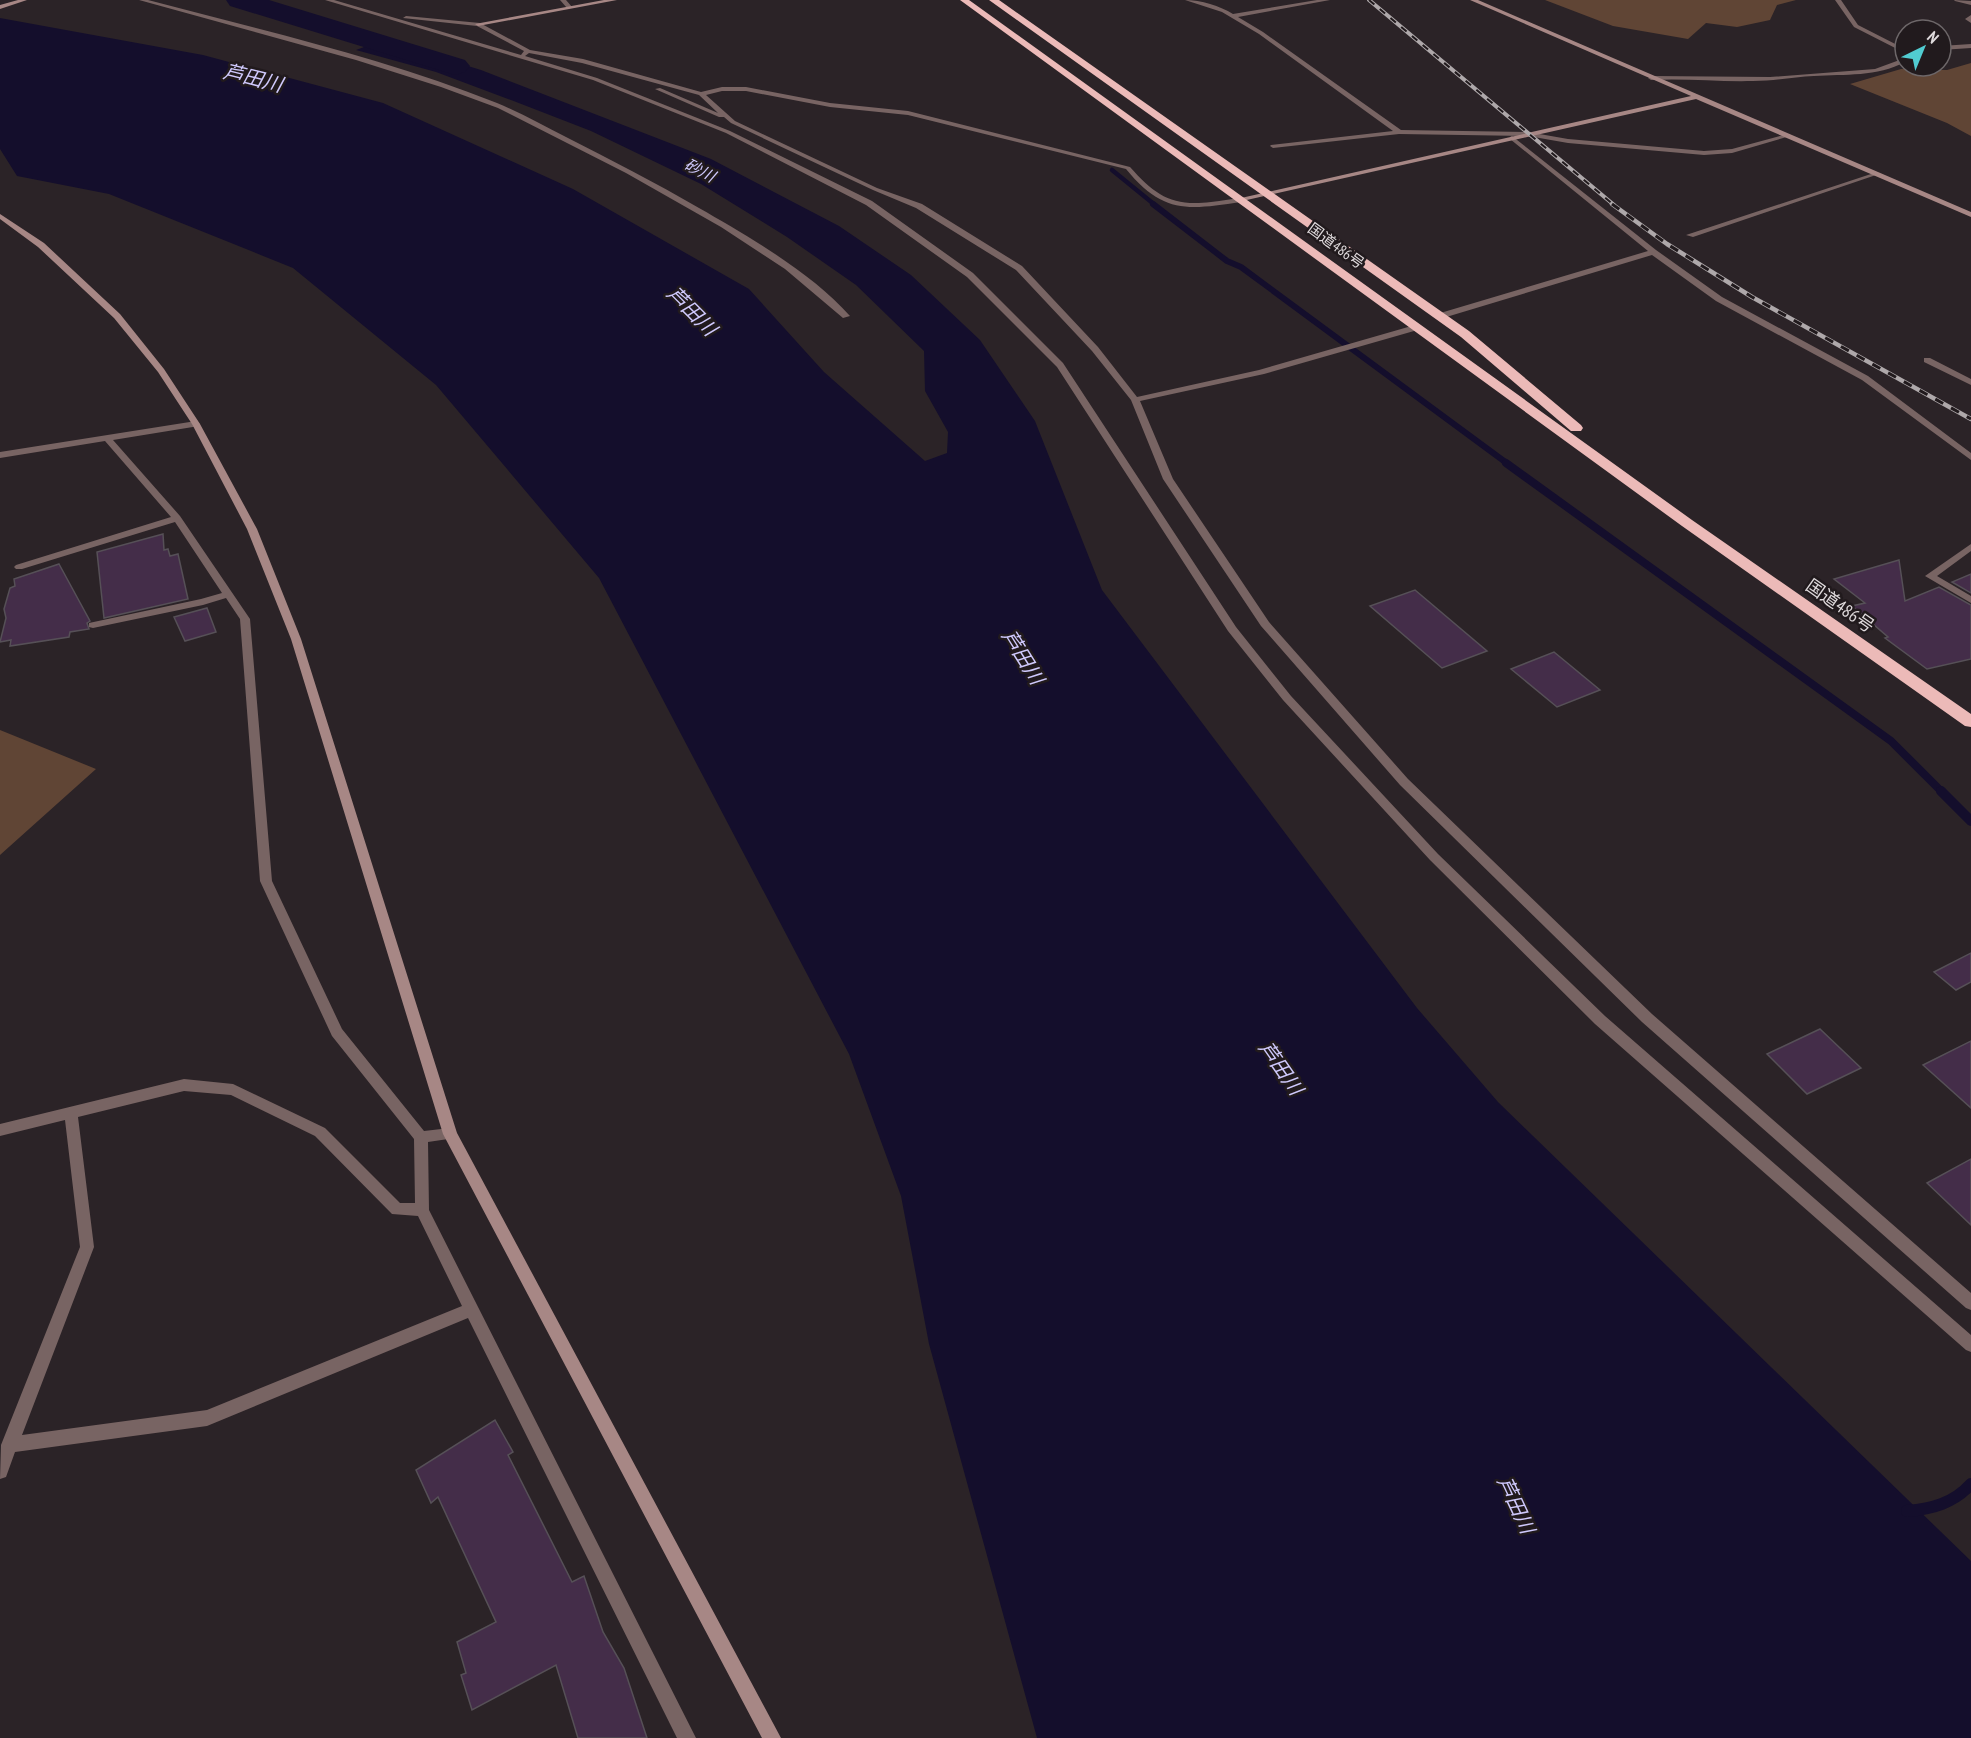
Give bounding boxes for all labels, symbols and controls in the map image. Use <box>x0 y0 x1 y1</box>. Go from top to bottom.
north arrow <box>1893 18 1953 78</box>
text: N <box>1923 27 1943 47</box>
water label: 芦田川 <box>221 58 287 98</box>
water label: 砂川 <box>681 154 721 187</box>
street label: 国道486号 <box>1304 219 1368 272</box>
water label: 芦田川 <box>662 281 724 343</box>
street label: 国道486号 <box>1802 574 1879 637</box>
water label: 芦田川 <box>996 625 1051 691</box>
water label: 芦田川 <box>1253 1036 1310 1102</box>
water label: 芦田川 <box>1492 1472 1541 1539</box>

